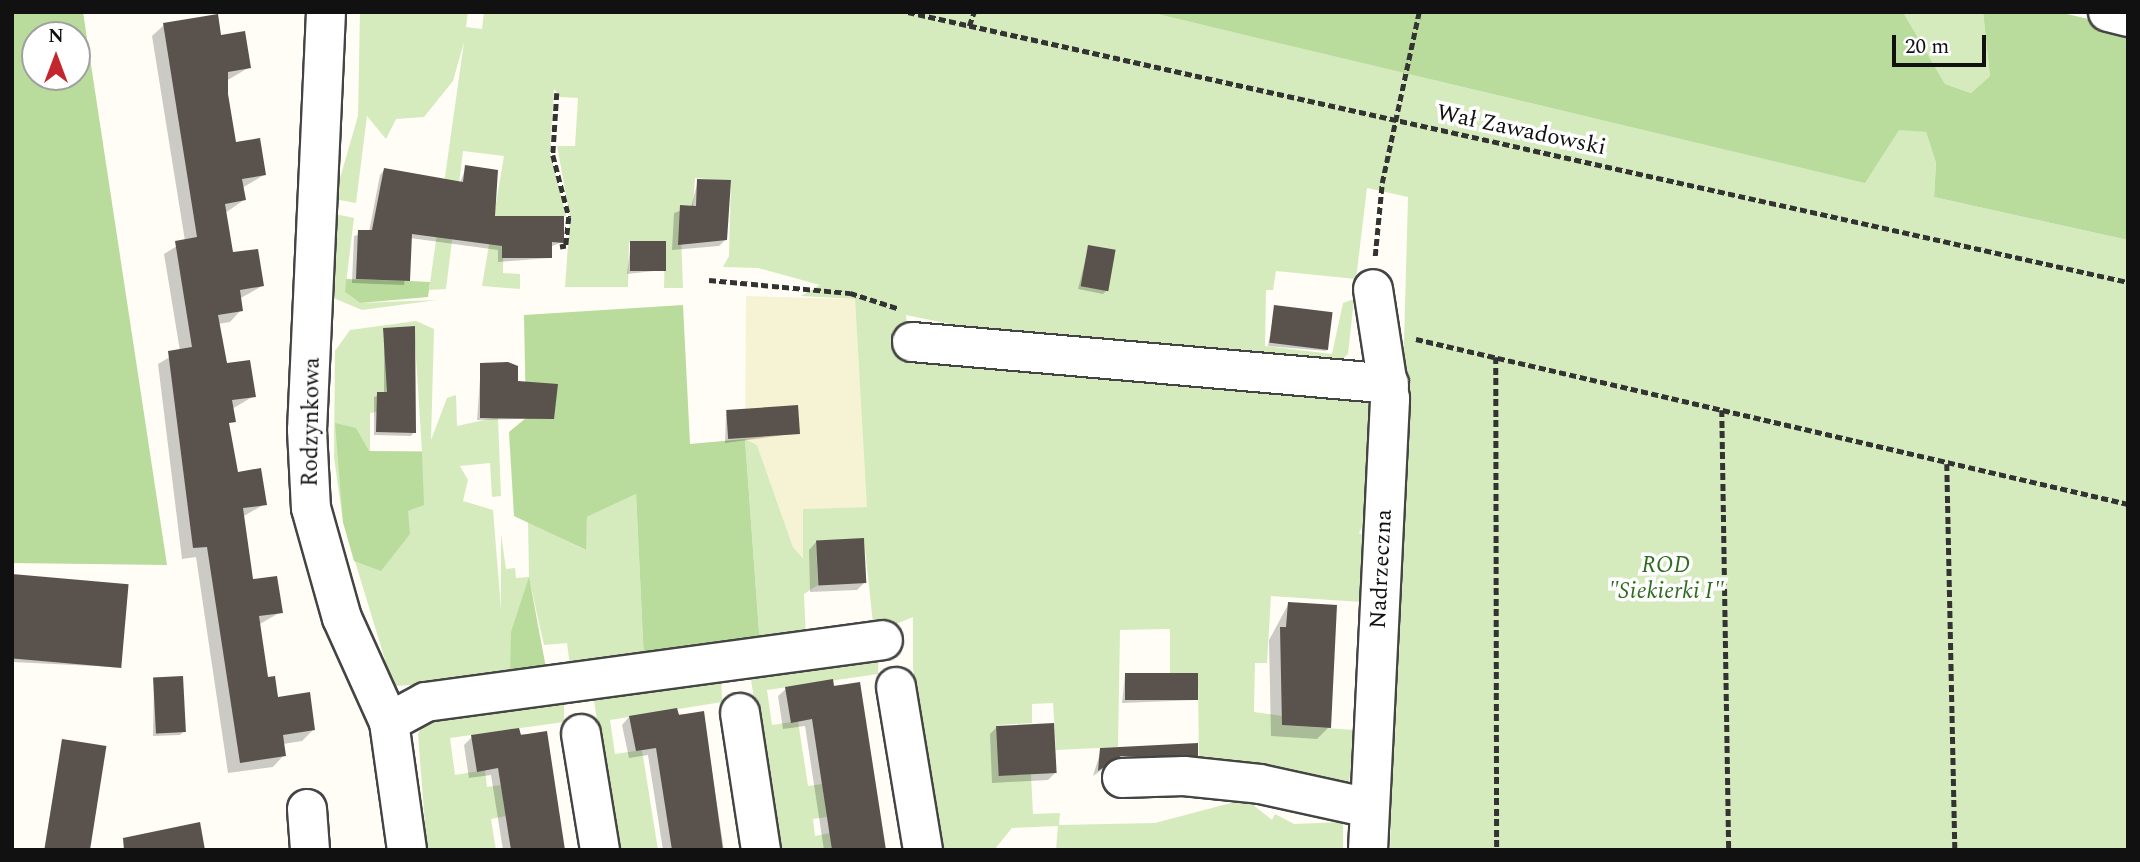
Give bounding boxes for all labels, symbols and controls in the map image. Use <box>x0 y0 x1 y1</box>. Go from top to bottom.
north arrow <box>21 21 91 91</box>
scale bar <box>1895 21 1990 65</box>
text: N <box>48 22 64 51</box>
text: 20 m <box>1905 31 1949 63</box>
street label: Wał Zawadowski <box>1434 100 1608 162</box>
street label: Rodzynkowa <box>297 357 327 487</box>
street label: Nadrzeczna <box>1365 508 1399 630</box>
park label: ROD "Siekierki I" <box>1608 552 1724 606</box>

